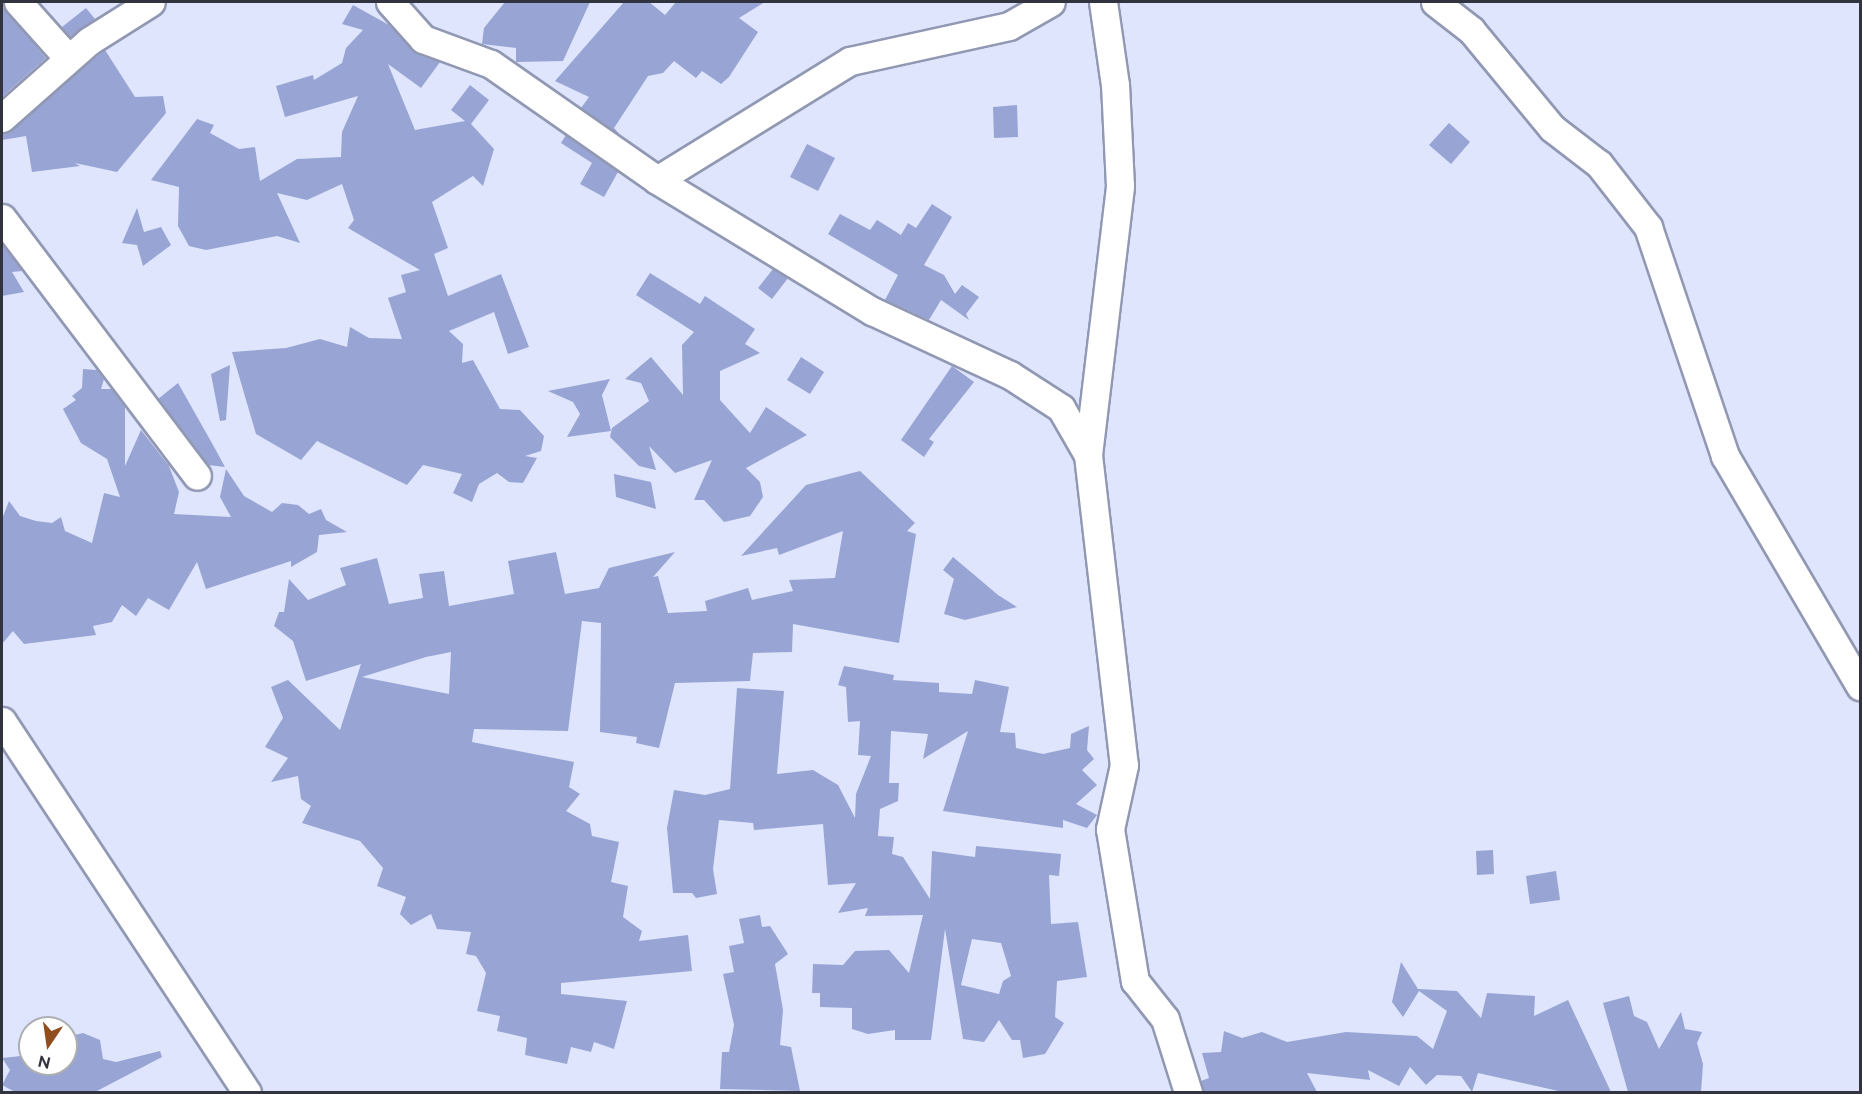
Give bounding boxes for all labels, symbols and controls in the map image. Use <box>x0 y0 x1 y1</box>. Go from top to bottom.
north arrow <box>18 1016 78 1076</box>
text: N <box>36 1051 52 1073</box>

